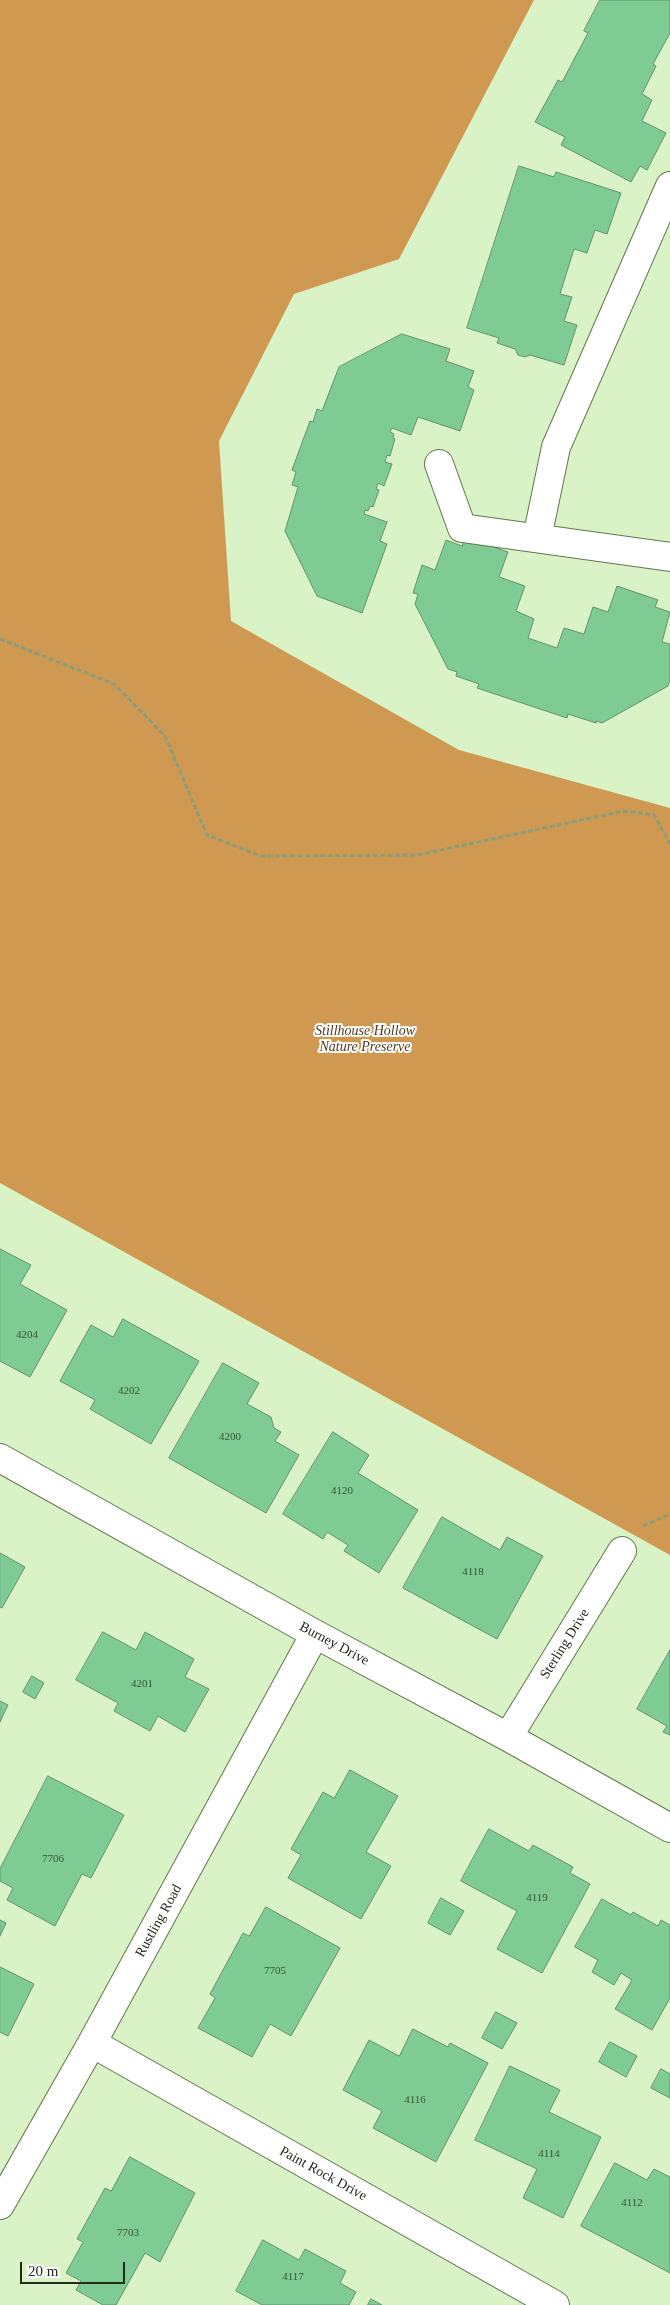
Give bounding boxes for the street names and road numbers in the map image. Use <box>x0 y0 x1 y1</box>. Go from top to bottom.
street label: Sterling Drive <box>537 1606 593 1682</box>
street label: Burney Drive <box>296 1619 372 1669</box>
street label: Rustling Road <box>132 1882 186 1960</box>
street label: Paint Rock Drive <box>276 2143 370 2205</box>

